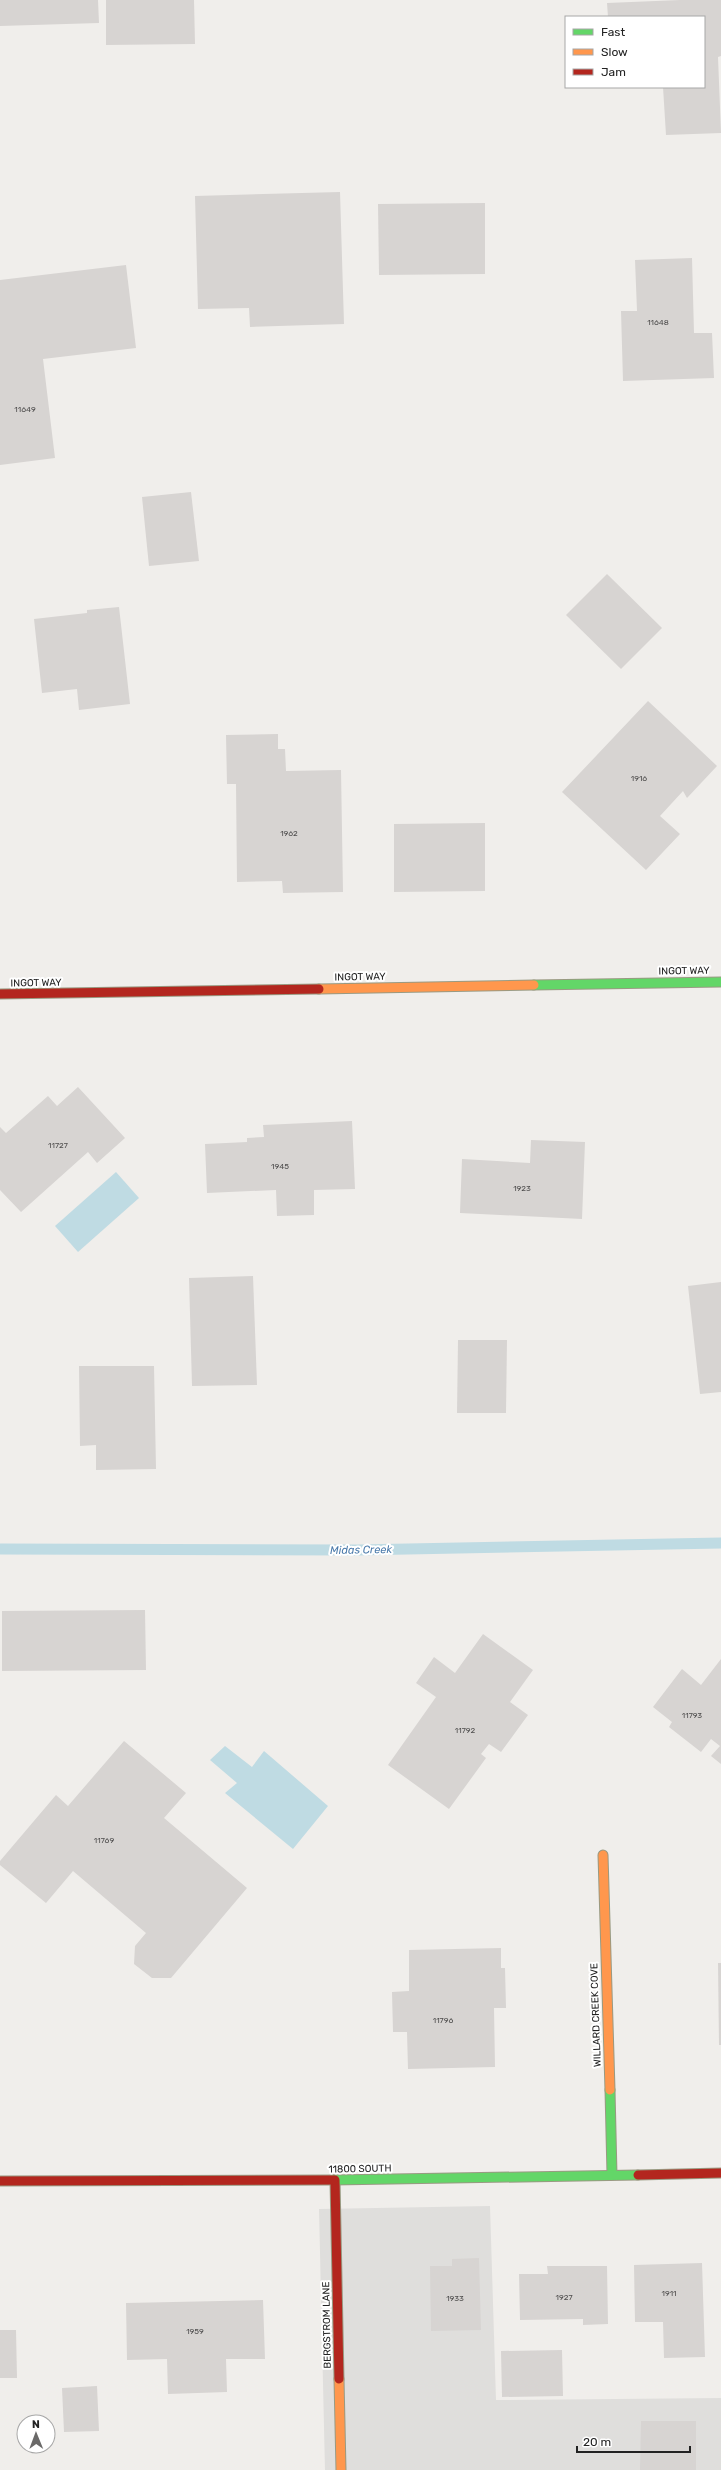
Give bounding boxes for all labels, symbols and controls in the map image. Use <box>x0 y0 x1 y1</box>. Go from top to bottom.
legend <box>565 16 705 88</box>
text: Fast <box>601 25 625 39</box>
text: Slow <box>601 45 628 59</box>
text: Jam <box>601 65 626 79</box>
house number: 11648 <box>647 318 669 327</box>
house number: 11649 <box>14 405 36 414</box>
house number: 1916 <box>631 774 647 783</box>
house number: 1962 <box>280 829 298 838</box>
street label: INGOT WAY <box>658 965 710 977</box>
street label: INGOT WAY <box>334 971 386 983</box>
street label: INGOT WAY <box>10 977 62 989</box>
house number: 11727 <box>48 1141 68 1150</box>
house number: 1945 <box>271 1162 289 1171</box>
house number: 1923 <box>513 1184 531 1193</box>
water label: Midas Creek <box>330 1543 393 1557</box>
house number: 11793 <box>682 1711 702 1720</box>
house number: 11792 <box>455 1726 475 1735</box>
house number: 11769 <box>94 1836 114 1845</box>
street label: WILLARD CREEK COVE <box>588 1963 604 2067</box>
house number: 11796 <box>433 2016 453 2025</box>
street label: 11800 SOUTH <box>328 2162 392 2176</box>
street label: BERGSTROM LANE <box>320 2281 334 2369</box>
house number: 1911 <box>661 2289 677 2298</box>
house number: 1927 <box>556 2293 572 2302</box>
house number: 1933 <box>446 2294 464 2303</box>
house number: 1959 <box>186 2327 204 2336</box>
north arrow <box>16 2414 56 2454</box>
text: N <box>32 2418 40 2431</box>
scale bar <box>577 2428 690 2454</box>
text: 20 m <box>583 2435 611 2449</box>

